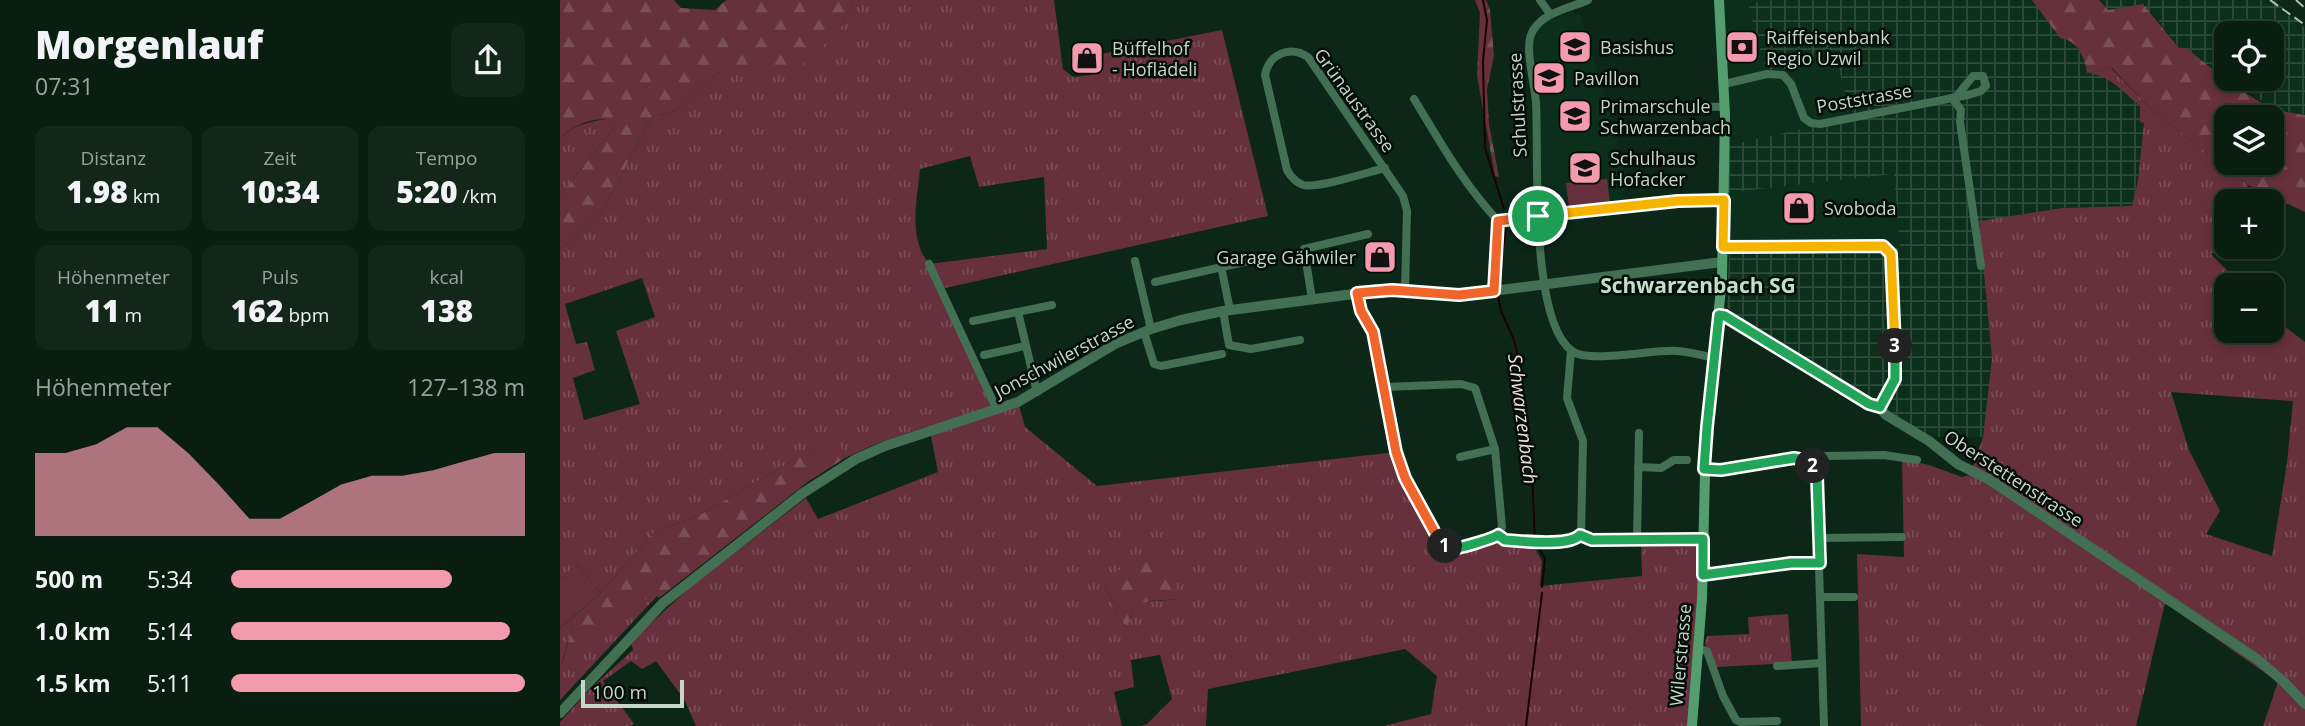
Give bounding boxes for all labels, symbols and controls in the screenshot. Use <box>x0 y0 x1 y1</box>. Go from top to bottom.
text: Morgenlauf <box>35 18 263 70</box>
map controls <box>2214 21 2284 343</box>
button: locate <box>2214 21 2284 91</box>
button: share <box>451 23 525 97</box>
place label: Raiffeisenbank Regio Uzwil <box>1766 25 1890 70</box>
school or university icon: Basishus <box>1556 28 1594 66</box>
bank icon: Raiffeisenbank Regio Uzwil <box>1723 28 1761 66</box>
place label: Basishus <box>1600 35 1674 59</box>
place label: Büffelhof - Hoflädeli <box>1112 36 1197 81</box>
shop icon: Büffelhof - Hoflädeli <box>1068 39 1106 77</box>
street label: Grünaustrasse <box>1309 43 1401 157</box>
street label: Schulstrasse <box>1502 52 1532 158</box>
school or university icon: Pavillon <box>1530 59 1568 97</box>
place label: Pavillon <box>1574 66 1639 90</box>
text: 07:31 <box>35 70 94 102</box>
street label: Poststrasse <box>1815 78 1913 118</box>
place label: Primarschule Schwarzenbach <box>1600 94 1731 139</box>
school or university icon: Primarschule Schwarzenbach <box>1556 97 1594 135</box>
button: layers <box>2214 105 2284 175</box>
text: Distanz <box>81 145 146 171</box>
text: Zeit <box>263 145 297 171</box>
text: Tempo <box>416 145 478 171</box>
place label: Schulhaus Hofacker <box>1610 146 1696 191</box>
school or university icon: Schulhaus Hofacker <box>1566 149 1604 187</box>
text: 1.98 <box>66 171 128 212</box>
text: 10:34 <box>241 171 319 212</box>
text: 5:20 <box>396 171 458 212</box>
text: km <box>128 183 160 209</box>
text: /km <box>458 183 497 209</box>
pin <box>1508 186 1568 246</box>
shop icon: Svoboda <box>1780 189 1818 227</box>
button: + <box>2214 189 2284 259</box>
place label: Svoboda <box>1824 196 1897 220</box>
icon: arrive <box>1519 197 1557 235</box>
shop icon: Garage Gähwiler <box>1361 238 1399 276</box>
place label: Garage Gähwiler <box>1216 245 1357 269</box>
text: Höhenmeter <box>57 264 170 290</box>
text: Puls <box>262 264 298 290</box>
text: kcal <box>429 264 464 290</box>
district label: Schwarzenbach SG <box>1600 271 1796 299</box>
button: − <box>2214 273 2284 343</box>
text: 11 <box>84 290 120 331</box>
text: 162 <box>231 290 283 331</box>
text: 138 <box>420 290 473 331</box>
text: m <box>120 302 142 328</box>
text: bpm <box>283 302 329 328</box>
street label: Jonschwilerstrasse <box>988 309 1138 404</box>
pin: 3 <box>1878 328 1912 364</box>
text: 3 <box>1889 332 1900 358</box>
water label: Schwarzenbach <box>1502 352 1544 486</box>
text: Höhenmeter <box>35 371 172 403</box>
text: 127–138 m <box>407 371 525 403</box>
street label: Oberstettenstrasse <box>1940 424 2088 532</box>
pin: 2 <box>1796 448 1830 484</box>
text: 2 <box>1807 452 1818 478</box>
pin: 1 <box>1428 528 1463 564</box>
text: 1 <box>1439 532 1450 558</box>
text: 500 m <box>35 563 103 595</box>
text: 5:34 <box>147 563 193 595</box>
street label: Wilerstrasse <box>1664 603 1696 707</box>
text: 1.0 km <box>35 615 111 647</box>
text: 5:14 <box>147 615 193 647</box>
text: 1.5 km <box>35 667 111 699</box>
text: 5:11 <box>147 667 193 699</box>
scale bar <box>581 677 684 709</box>
text: 100 m <box>592 679 647 705</box>

